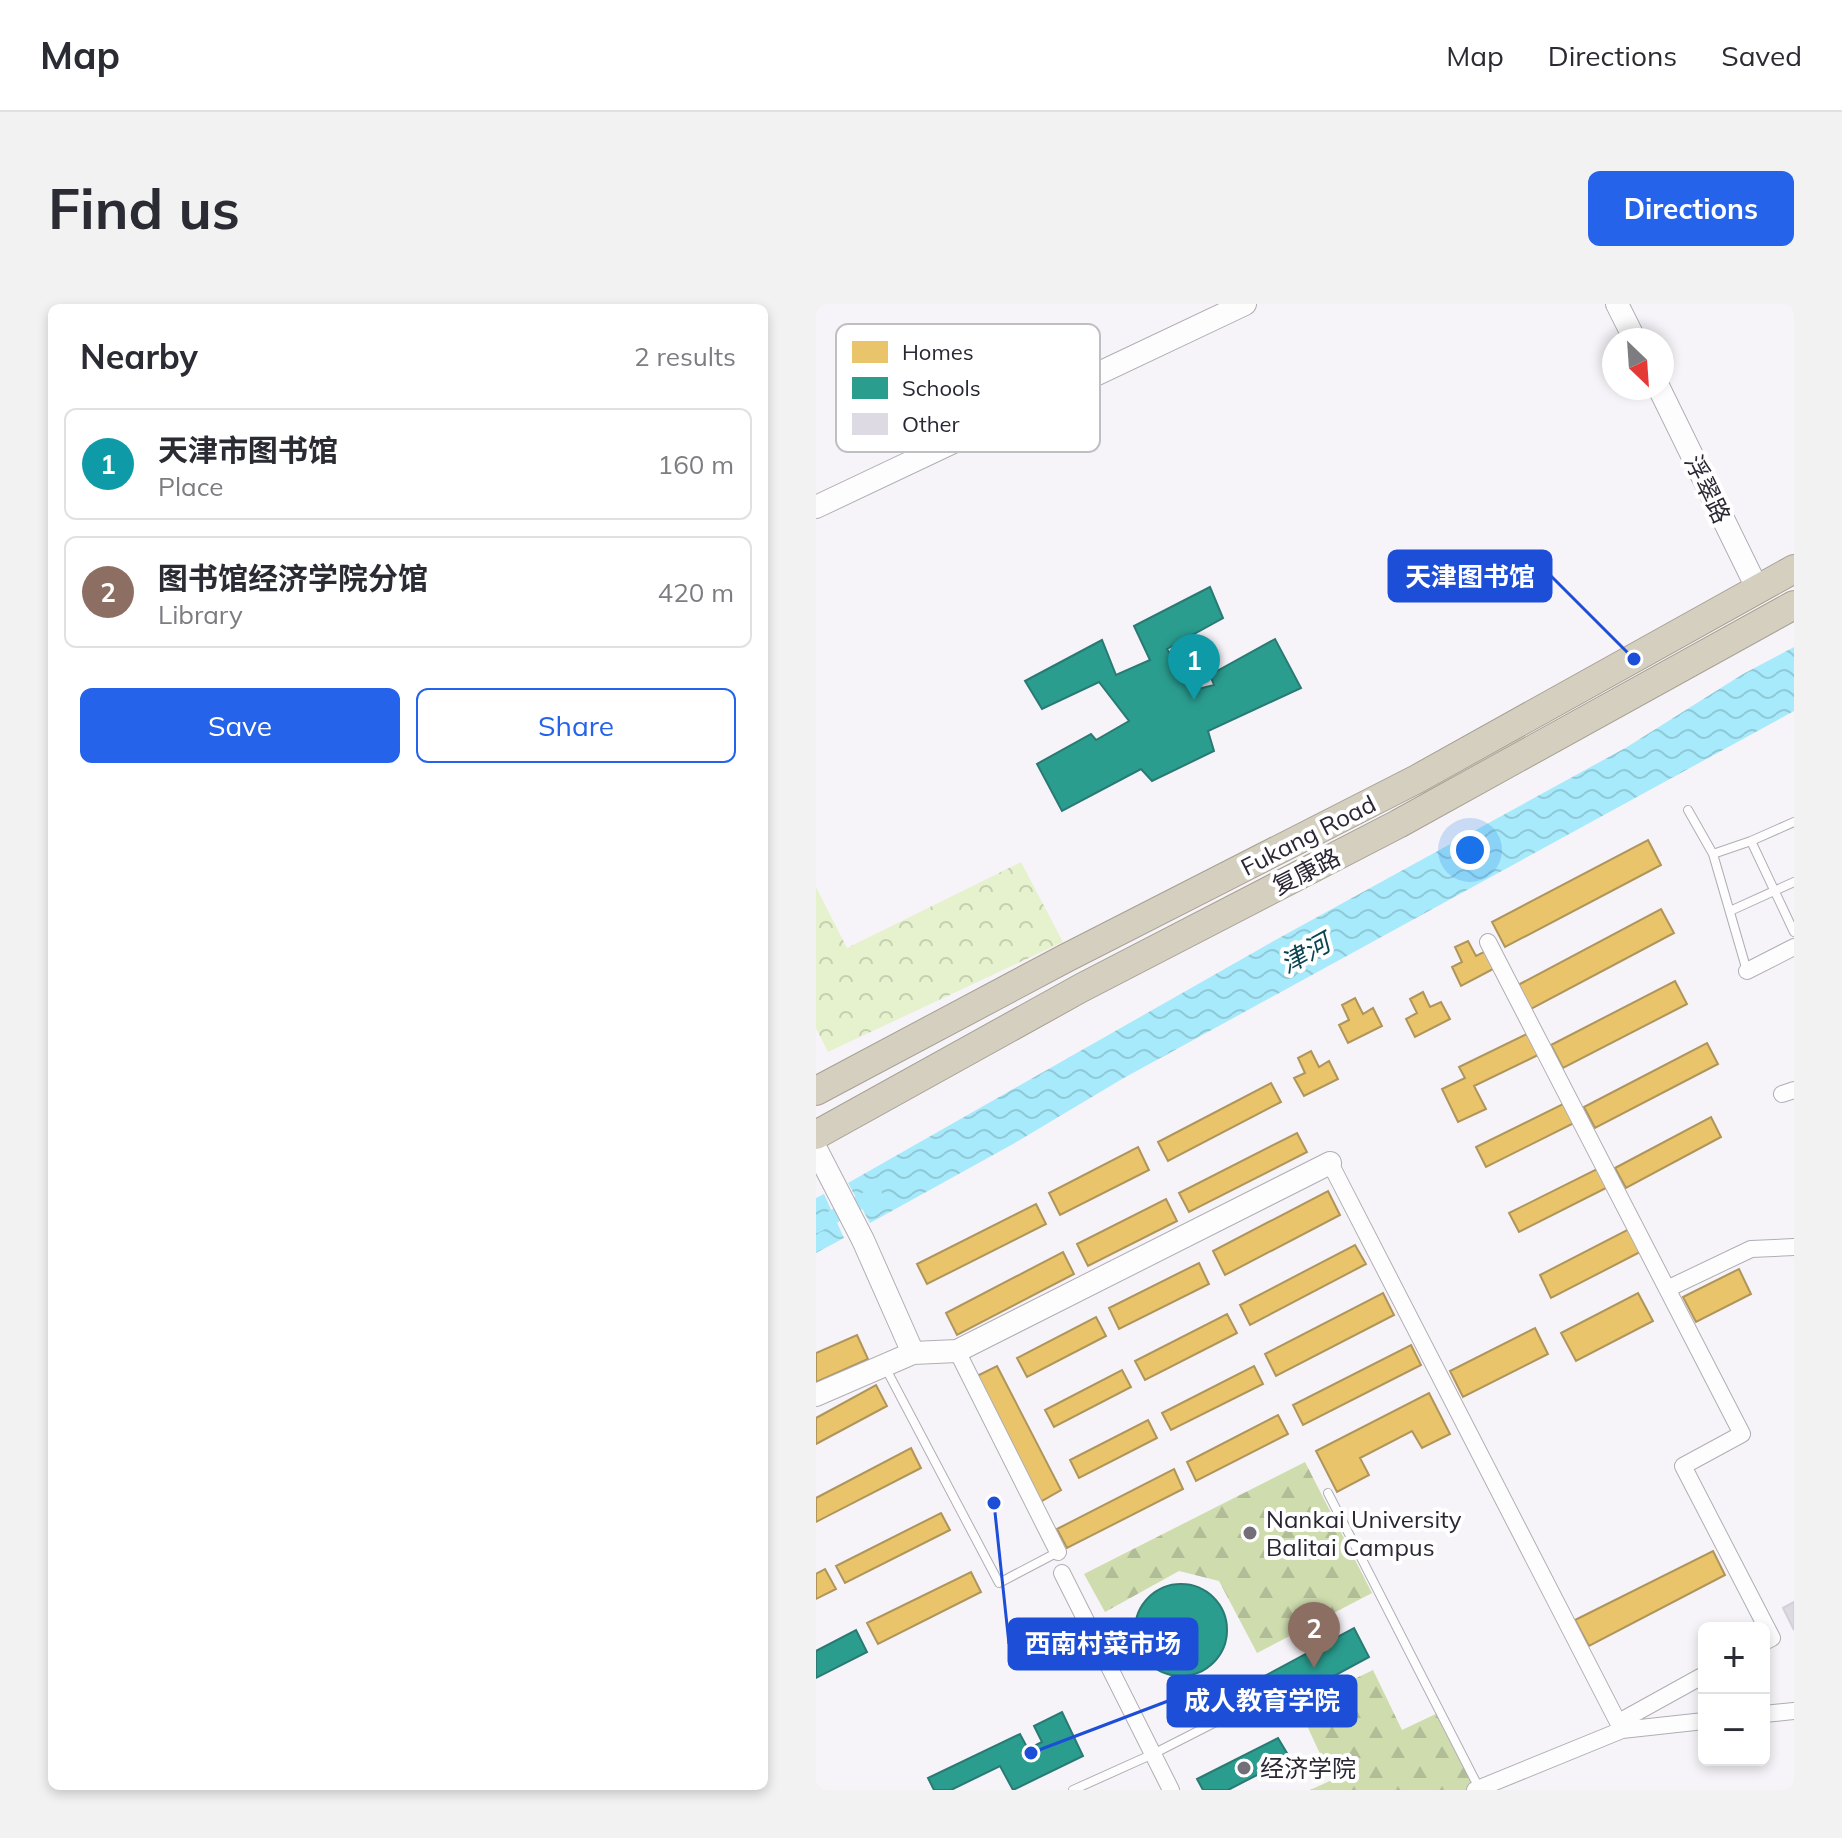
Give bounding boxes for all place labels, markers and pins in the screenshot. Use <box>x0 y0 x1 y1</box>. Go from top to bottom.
callout: 天津图书馆 <box>1389 551 1551 601</box>
pin: 1 <box>1168 634 1220 700</box>
place label: Nankai University Balitai Campus <box>1266 1504 1462 1562</box>
marker: Nankai University Balitai Campus <box>1241 1524 1259 1542</box>
pin: 2 <box>1288 1602 1340 1668</box>
callout: 西南村菜市场 <box>1009 1619 1197 1669</box>
callout: 成人教育学院 <box>1168 1676 1356 1726</box>
place label: 经济学院 <box>1260 1753 1356 1783</box>
marker: 经济学院 <box>1235 1759 1253 1777</box>

